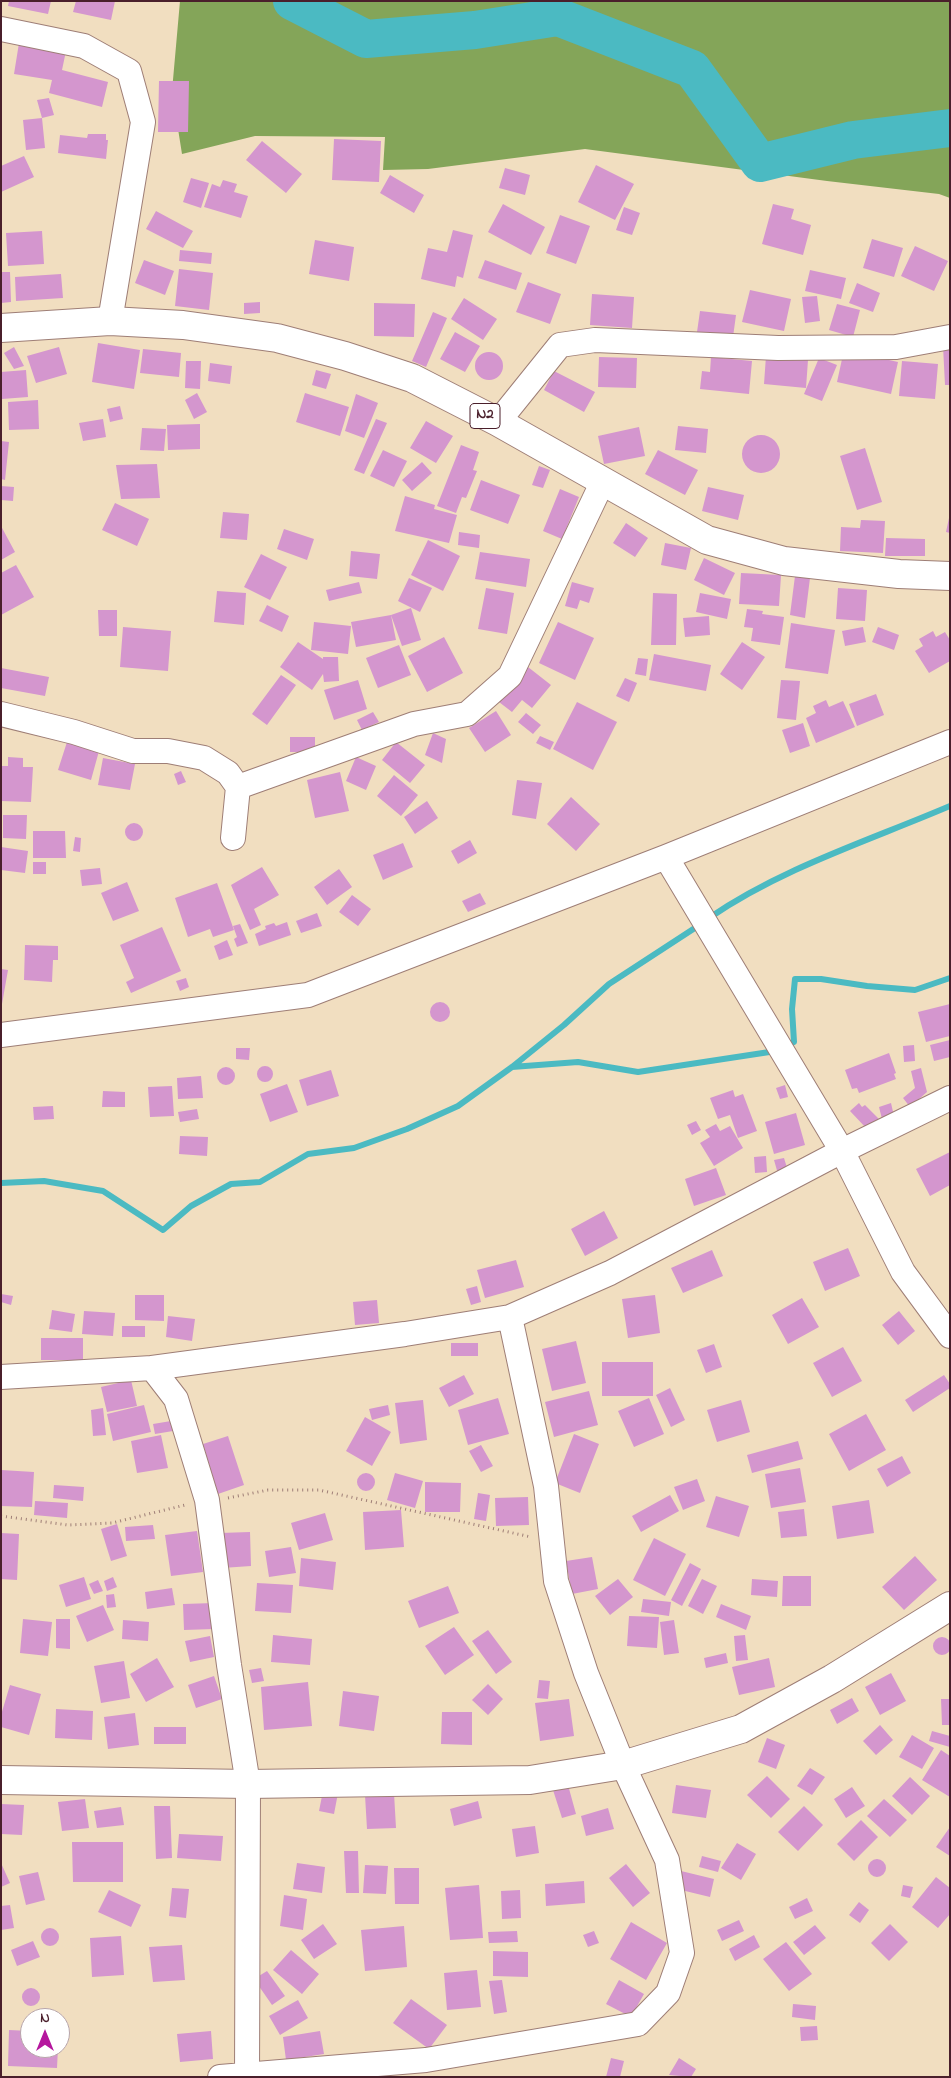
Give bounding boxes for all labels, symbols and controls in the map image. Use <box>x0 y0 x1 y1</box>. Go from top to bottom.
road number: N2 <box>470 404 500 428</box>
north arrow <box>20 2008 70 2058</box>
text: N <box>40 2008 50 2029</box>

